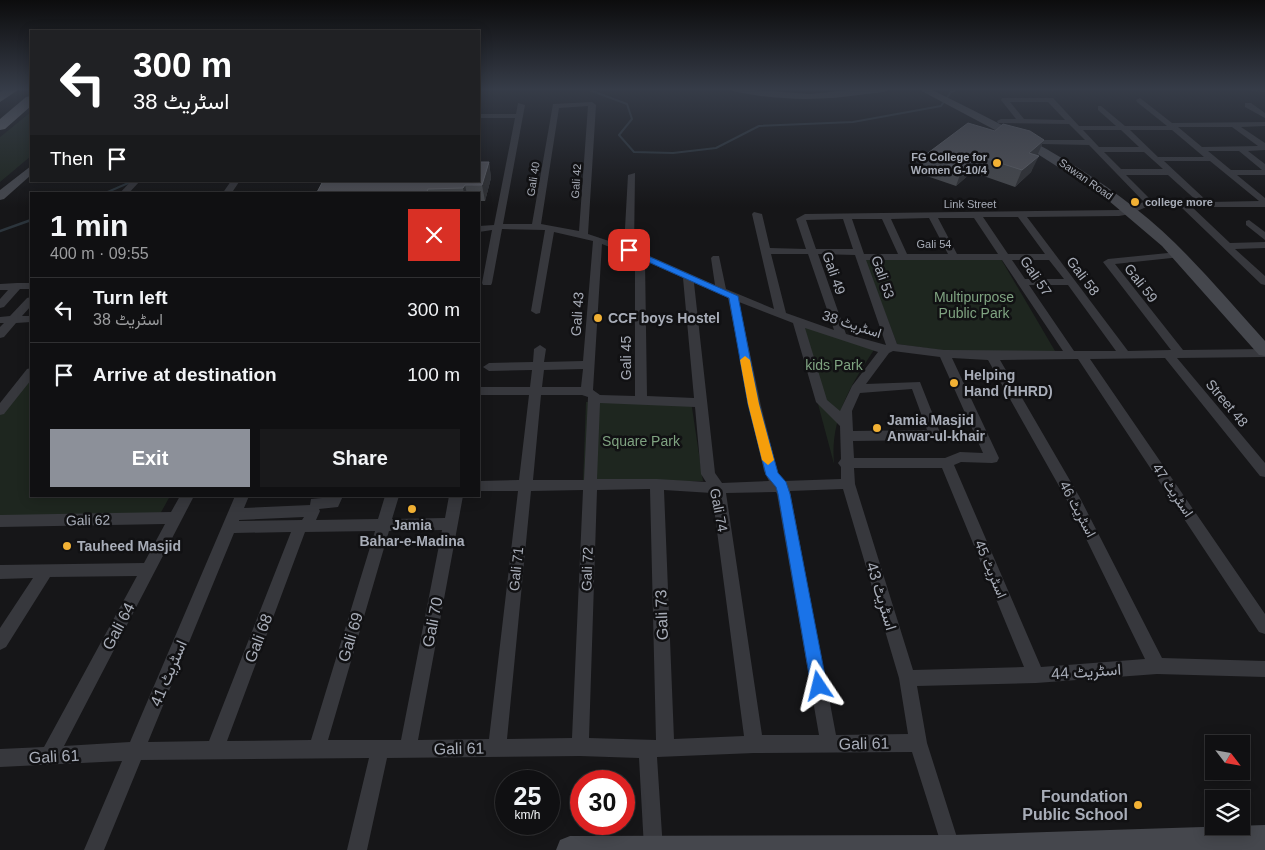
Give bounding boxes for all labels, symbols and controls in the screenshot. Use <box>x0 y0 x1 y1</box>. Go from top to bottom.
text: 300 m <box>133 45 232 84</box>
icon: left <box>50 50 115 115</box>
text: اسٹریٹ 38 <box>133 89 229 114</box>
icon: arrive <box>103 145 131 173</box>
text: Then <box>50 148 93 169</box>
place label: FG College for Women G-10/4 <box>911 151 988 176</box>
street label: Sawan Road <box>1057 156 1115 202</box>
marker: FG College for Women G-10/4 <box>991 157 1003 169</box>
street label: Gali 40 <box>524 161 542 197</box>
street label: Gali 42 <box>569 163 583 199</box>
marker: college more <box>1129 196 1141 208</box>
place label: college more <box>1145 196 1213 208</box>
street label: Link Street <box>944 198 996 210</box>
text: 1 min <box>50 209 128 242</box>
button: close <box>408 209 460 261</box>
pin <box>608 229 650 271</box>
icon: arrive <box>615 236 643 264</box>
street label: Gali 54 <box>917 238 951 250</box>
text: 400 m · 09:55 <box>50 245 149 262</box>
street label: Gali 49 <box>819 249 849 297</box>
street label: Gali 53 <box>868 253 898 301</box>
street label: Gali 57 <box>1017 253 1055 299</box>
street label: Gali 58 <box>1063 253 1103 299</box>
street label: Gali 59 <box>1121 261 1161 306</box>
text: Turn left <box>93 287 168 308</box>
park label: Multipurpose Public Park <box>934 289 1014 321</box>
street label: Gali 43 <box>567 291 587 337</box>
icon: left <box>50 296 78 324</box>
text: 300 m <box>407 299 460 320</box>
street label: اسٹریٹ 38 <box>820 307 884 342</box>
place label: CCF boys Hostel <box>608 310 720 326</box>
text: اسٹریٹ 38 <box>93 311 163 328</box>
marker: CCF boys Hostel <box>592 312 604 324</box>
street label: Gali 45 <box>618 336 634 380</box>
park label: kids Park <box>805 357 864 373</box>
icon: arrive <box>50 361 78 389</box>
text: Arrive at destination <box>93 364 277 385</box>
text: 100 m <box>407 364 460 385</box>
place label: Helping Hand (HHRD) <box>964 367 1053 399</box>
street label: Street 48 <box>1203 376 1252 430</box>
marker: Helping Hand (HHRD) <box>948 377 960 389</box>
place label: Jamia Masjid Anwar-ul-khair <box>887 412 986 444</box>
marker: Jamia Masjid Anwar-ul-khair <box>871 422 883 434</box>
button: Exit <box>50 429 250 487</box>
button: Share <box>260 429 460 487</box>
park label: Square Park <box>602 433 681 449</box>
street label: اسٹریٹ 47 <box>1148 460 1197 520</box>
street label: اسٹریٹ 46 <box>1056 478 1099 540</box>
street label: Gali 74 <box>707 487 731 534</box>
marker: Jamia Bahar-e-Madina <box>406 503 418 515</box>
street label: Gali 62 <box>66 512 111 528</box>
place label: Jamia Bahar-e-Madina <box>359 517 465 549</box>
place label: Tauheed Masjid <box>77 538 181 554</box>
street label: اسٹریٹ 45 <box>971 538 1010 601</box>
marker: Tauheed Masjid <box>61 540 73 552</box>
street label: Gali 71 <box>506 546 526 592</box>
street label: Gali 72 <box>578 546 596 591</box>
street label: اسٹریٹ 43 <box>861 560 900 633</box>
street label: Gali 73 <box>652 589 671 641</box>
street label: Gali 70 <box>419 595 446 649</box>
street label: Gali 64 <box>99 600 138 653</box>
street label: Gali 69 <box>335 610 366 664</box>
street label: Gali 68 <box>241 611 276 665</box>
street label: اسٹریٹ 41 <box>147 638 192 710</box>
position arrow <box>792 659 844 711</box>
street label: اسٹریٹ 44 <box>1051 661 1122 684</box>
street label: Gali 61 <box>839 735 890 752</box>
north arrow <box>1205 735 1250 780</box>
map controls <box>1205 735 1250 835</box>
street label: Gali 61 <box>434 740 485 757</box>
street label: Gali 61 <box>28 747 80 766</box>
speed limit sign: 30 <box>570 770 635 835</box>
text: 25 <box>514 782 541 810</box>
place label: Foundation Public School <box>1022 788 1128 823</box>
button: layers <box>1205 790 1250 835</box>
marker: Foundation Public School <box>1132 799 1144 811</box>
text: km/h <box>514 808 541 822</box>

